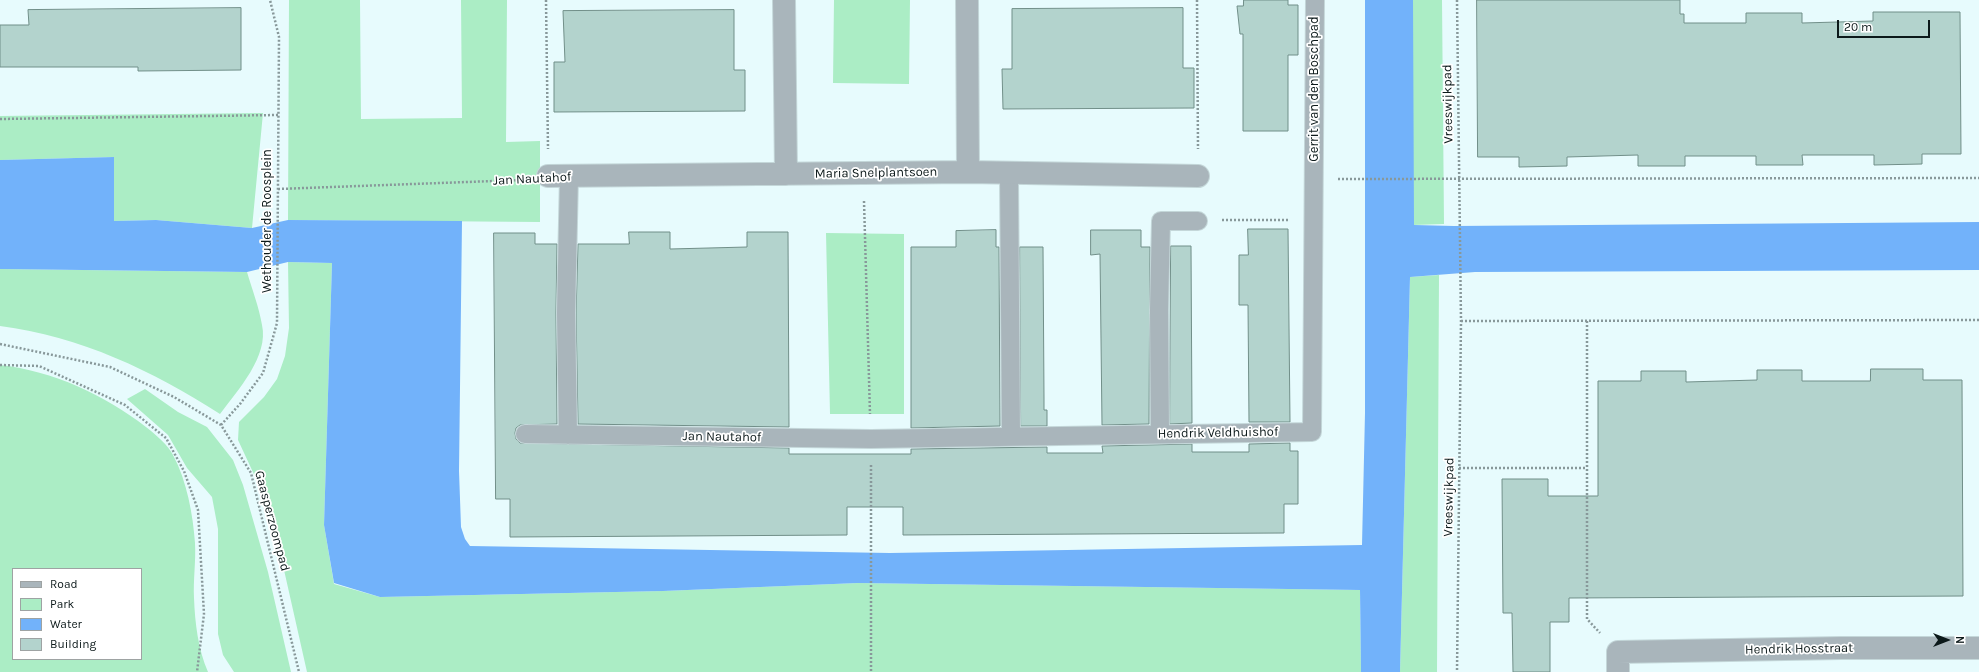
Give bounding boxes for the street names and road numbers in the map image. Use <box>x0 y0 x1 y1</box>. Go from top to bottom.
street label: Gerrit van den Boschpad <box>1306 16 1322 162</box>
street label: Vreeswijkpad <box>1440 64 1456 144</box>
street label: Wethouder de Roosplein <box>259 149 275 293</box>
street label: Maria Snelplantsoen <box>815 164 937 182</box>
street label: Jan Nautahof <box>492 169 572 189</box>
street label: Hendrik Veldhuishof <box>1158 424 1278 442</box>
street label: Jan Nautahof <box>683 429 761 445</box>
street label: Vreeswijkpad <box>1441 457 1457 537</box>
street label: Gaasperzoompad <box>251 469 293 573</box>
street label: Hendrik Hosstraat <box>1745 640 1853 658</box>

